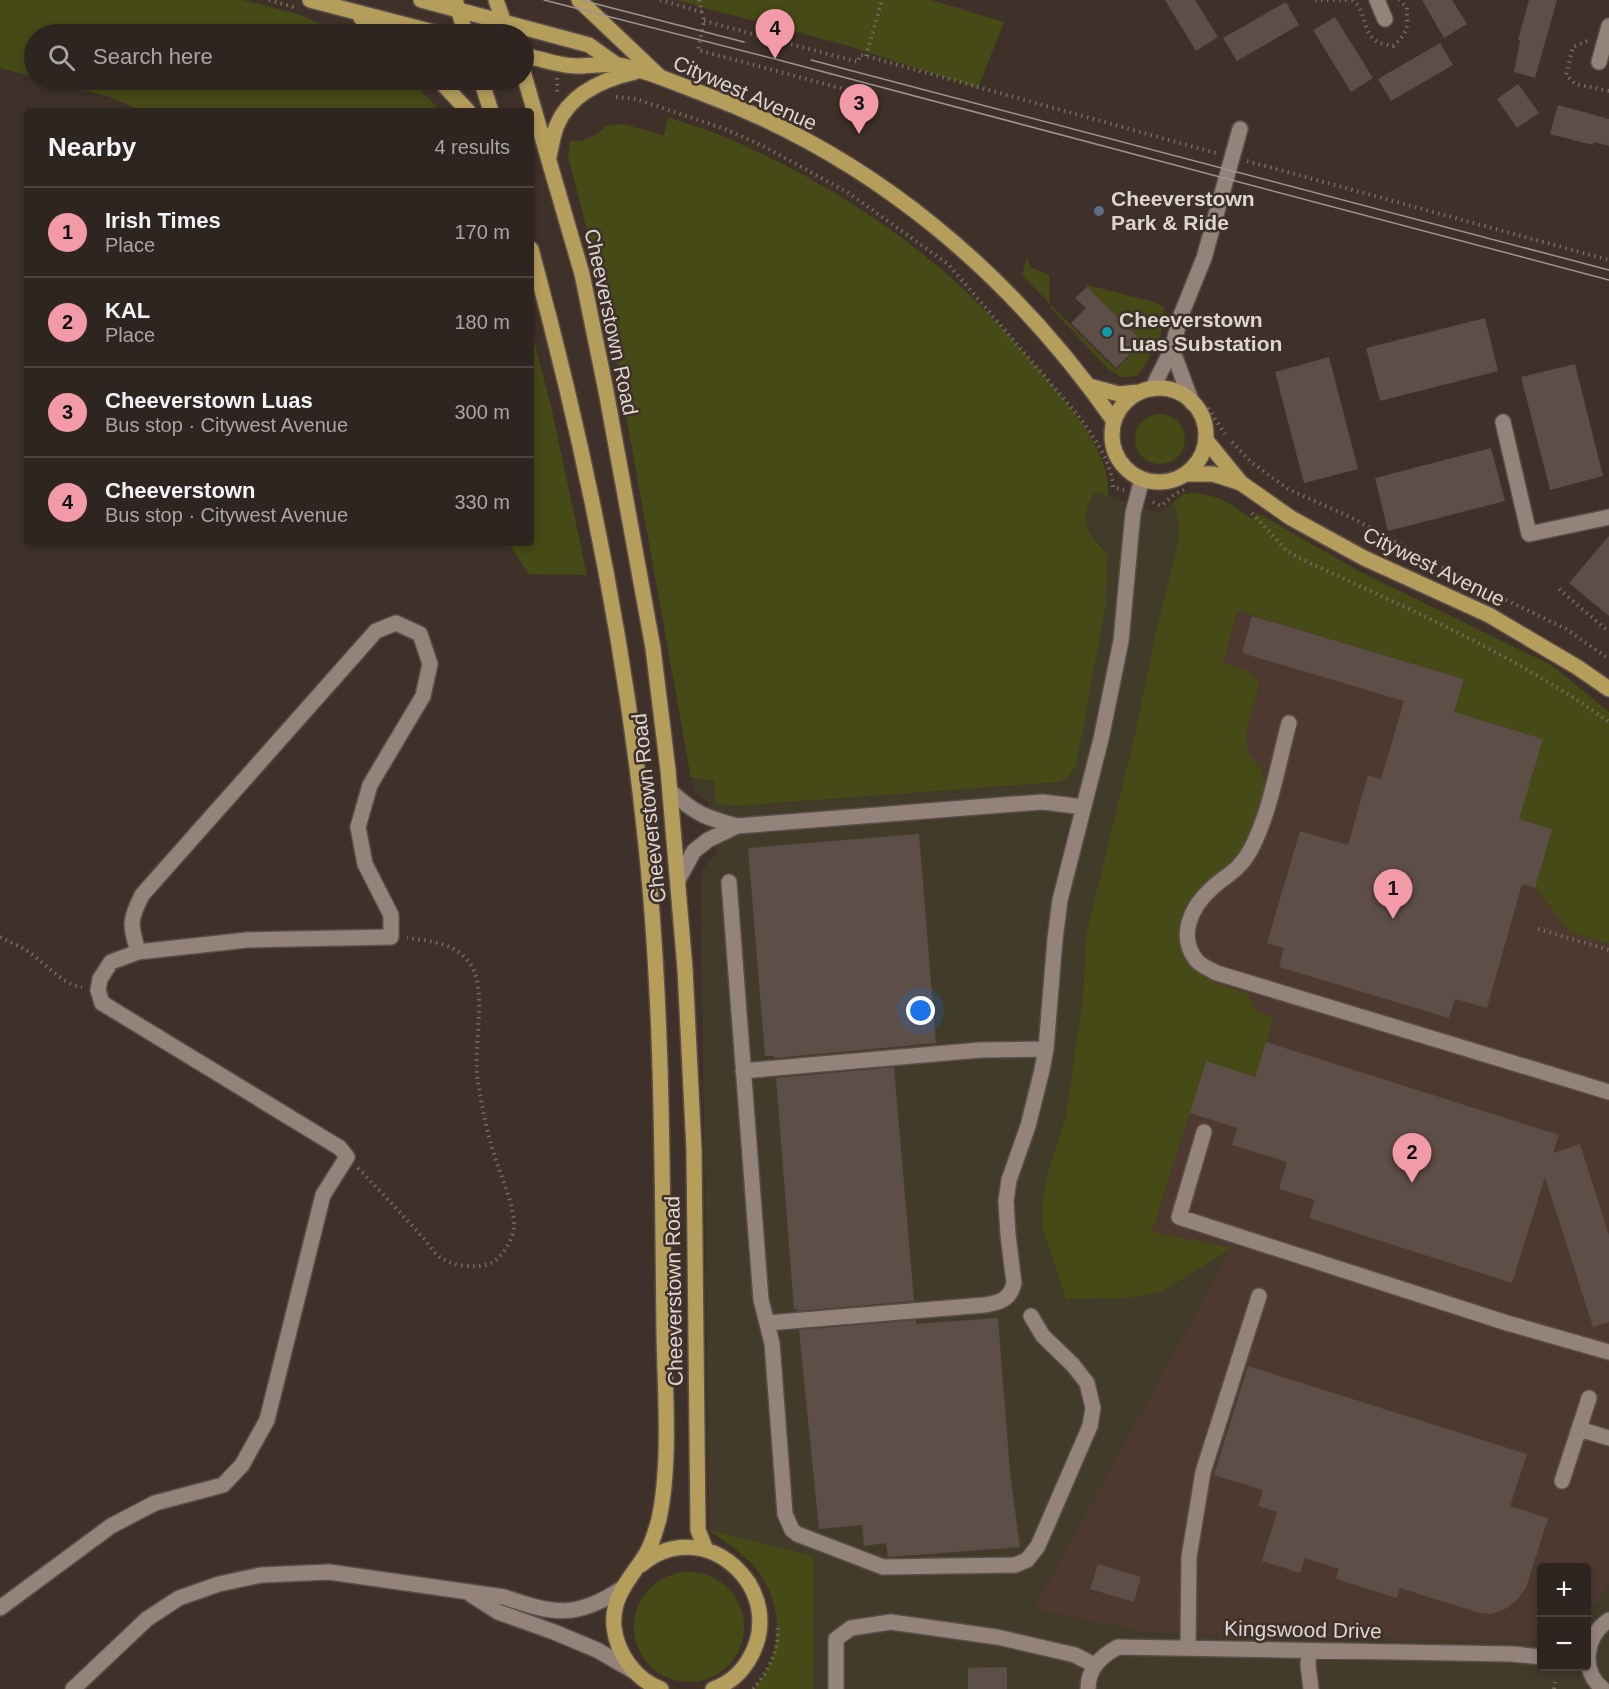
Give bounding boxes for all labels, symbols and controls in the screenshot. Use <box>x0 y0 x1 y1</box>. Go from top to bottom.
pin: 4 <box>756 10 794 59</box>
search box <box>24 24 534 90</box>
icon: search <box>45 41 78 74</box>
text: Search here <box>93 44 213 69</box>
street label: Citywest Avenue <box>670 51 821 135</box>
pin: 3 <box>840 84 878 134</box>
text: Nearby <box>48 132 136 162</box>
text: 4 results <box>434 136 510 158</box>
place label: Cheeverstown Park & Ride <box>1111 187 1255 234</box>
marker: Cheeverstown Park & Ride <box>1092 204 1106 218</box>
text: Irish Times <box>105 208 221 233</box>
text: 1 <box>62 221 73 243</box>
text: 170 m <box>454 221 510 243</box>
street label: Cheeverstown Road <box>580 226 643 417</box>
text: Place <box>105 234 155 256</box>
text: KAL <box>105 298 150 323</box>
place label: Cheeverstown Luas Substation <box>1119 308 1282 355</box>
text: 2 <box>62 311 73 333</box>
text: 180 m <box>454 311 510 333</box>
text: Place <box>105 324 155 346</box>
marker: Cheeverstown Luas Substation <box>1100 325 1114 339</box>
text: Cheeverstown Luas <box>105 388 313 413</box>
text: 3 <box>62 401 73 423</box>
text: 300 m <box>454 401 510 423</box>
text: Bus stop · Citywest Avenue <box>105 414 348 436</box>
text: Cheeverstown <box>105 478 255 503</box>
text: 4 <box>62 491 73 513</box>
text: 330 m <box>454 491 510 513</box>
text: Bus stop · Citywest Avenue <box>105 504 348 526</box>
street label: Citywest Avenue <box>1360 522 1509 611</box>
street label: Cheeverstown Road <box>627 712 670 904</box>
pin: 1 <box>1374 870 1412 919</box>
your location <box>906 996 935 1025</box>
pin: 2 <box>1392 1134 1432 1183</box>
street label: Cheeverstown Road <box>660 1196 687 1386</box>
map controls <box>1537 1563 1591 1671</box>
button: + <box>1537 1563 1591 1617</box>
street label: Kingswood Drive <box>1224 1617 1382 1642</box>
button: − <box>1537 1617 1591 1671</box>

